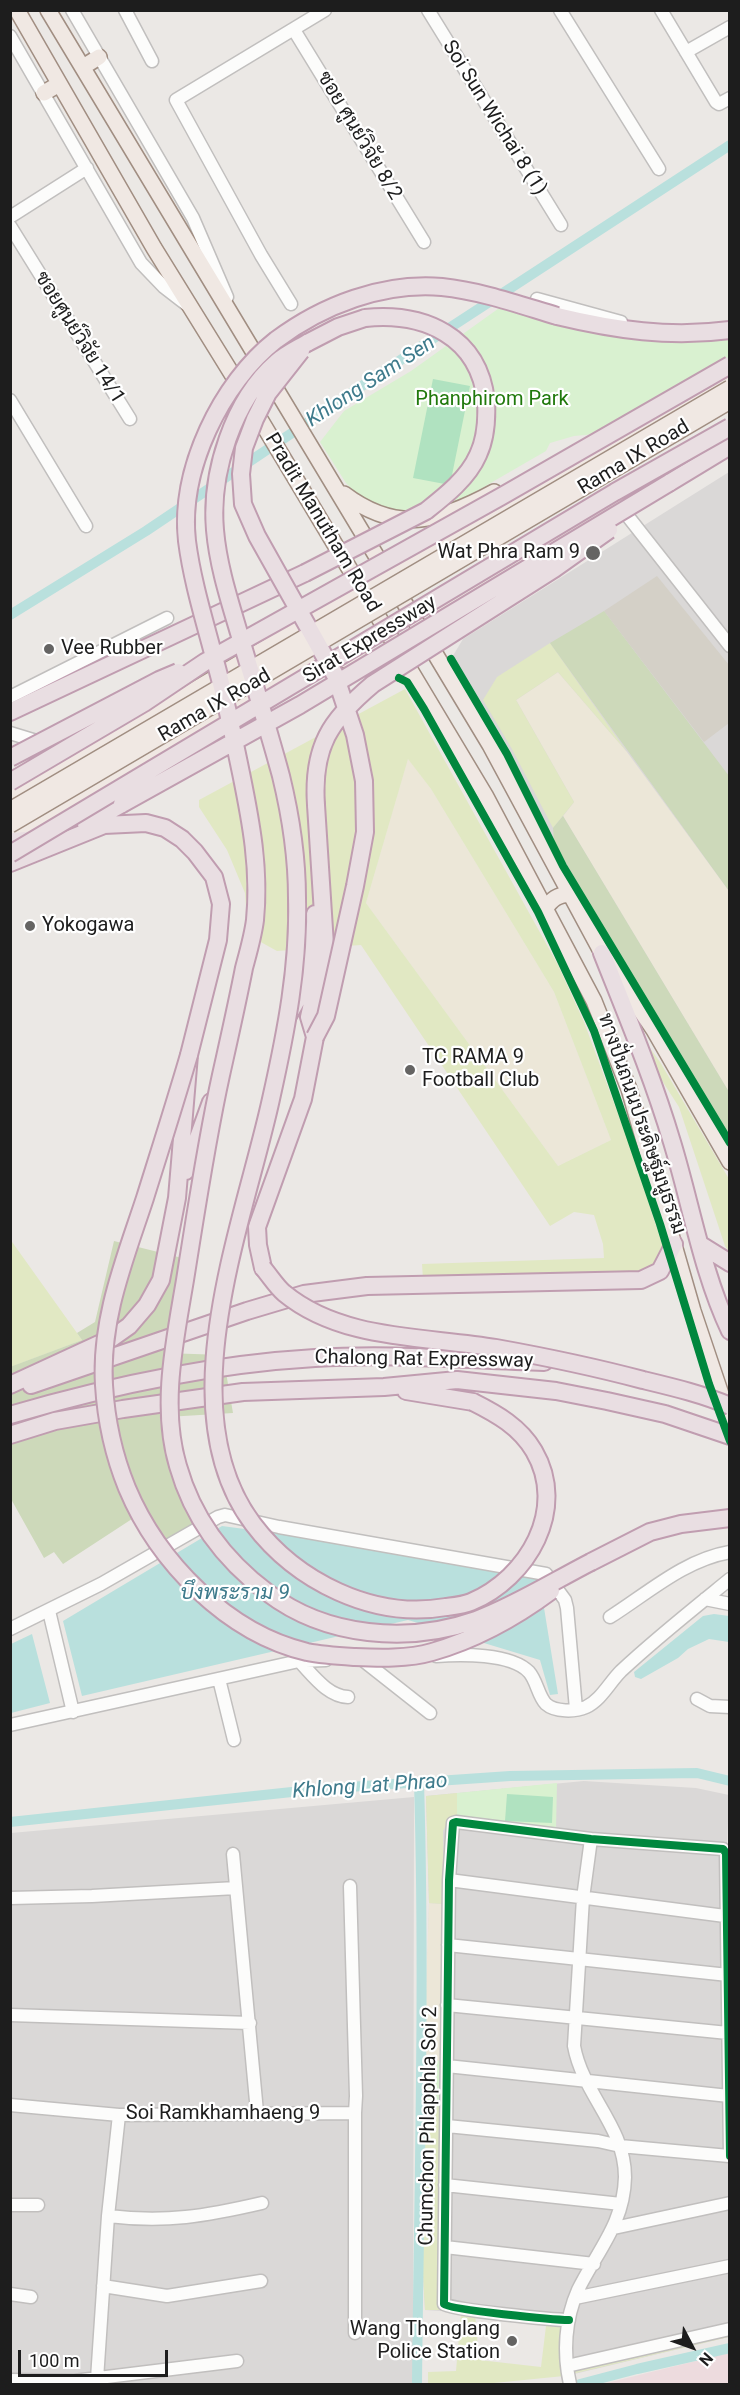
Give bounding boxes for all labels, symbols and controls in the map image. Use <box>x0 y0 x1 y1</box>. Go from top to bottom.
street label: Soi Sun Wichai 8 (1) <box>437 36 551 200</box>
street label: ซอย ศูนย์วิจัย 8/2 <box>311 68 407 204</box>
street label: ซอยศูนย์วิจัย 14/1 <box>29 267 129 409</box>
water label: Khlong Sam Sen <box>302 331 440 433</box>
park label: Phanphirom Park <box>415 388 569 412</box>
street label: Rama IX Road <box>574 415 694 501</box>
street label: Pradit Manutham Road <box>259 429 385 617</box>
place label: Wat Phra Ram 9 <box>437 541 580 565</box>
marker: Wat Phra Ram 9 <box>584 544 602 562</box>
street label: Sirat Expressway <box>299 591 441 689</box>
place label: Vee Rubber <box>61 637 163 661</box>
marker: Vee Rubber <box>42 642 56 656</box>
street label: Rama IX Road <box>155 664 275 748</box>
place label: Yokogawa <box>42 914 134 938</box>
marker: Yokogawa <box>23 919 37 933</box>
street label: ทางปั่นถนนประดิษฐ์มนูธรรม <box>592 1010 690 1238</box>
place label: TC RAMA 9 Football Club <box>422 1046 539 1093</box>
marker: TC RAMA 9 Football Club <box>403 1063 417 1077</box>
street label: Chalong Rat Expressway <box>314 1346 534 1374</box>
water label: บึงพระราม 9 <box>180 1581 290 1607</box>
water label: Khlong Lat Phrao <box>292 1769 448 1805</box>
street label: Chumchon Phlapphla Soi 2 <box>415 2006 443 2246</box>
street label: Soi Ramkhamhaeng 9 <box>126 2102 320 2126</box>
north arrow <box>662 2317 722 2377</box>
place label: Wang Thonglang Police Station <box>350 2318 500 2365</box>
marker: Wang Thonglang Police Station <box>505 2334 519 2348</box>
scale bar <box>21 2338 171 2376</box>
text: N <box>695 2349 717 2370</box>
text: 100 m <box>29 2350 80 2371</box>

